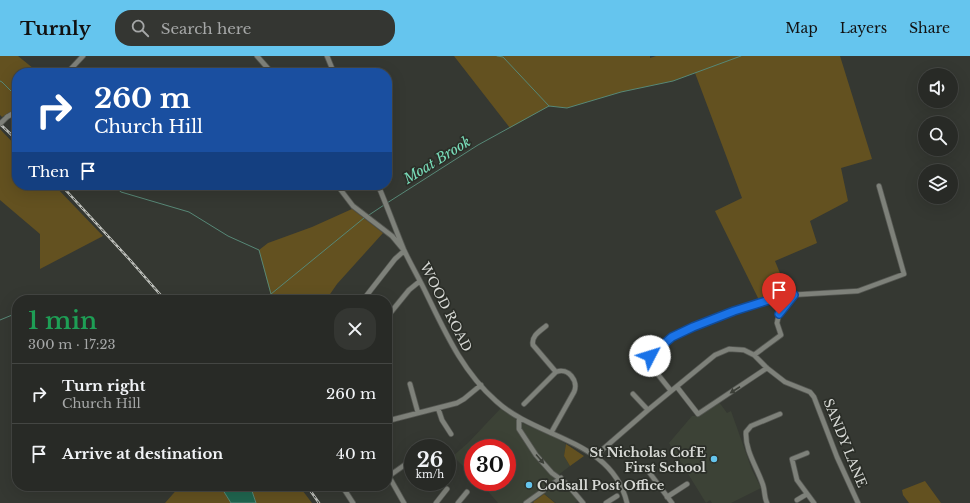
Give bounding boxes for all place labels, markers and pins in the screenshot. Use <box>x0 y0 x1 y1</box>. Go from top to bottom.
pin <box>762 273 796 314</box>
place label: St Nicholas CofE First School <box>590 444 706 476</box>
marker: St Nicholas CofE First School <box>709 454 719 464</box>
place label: Codsall Post Office <box>537 477 665 494</box>
marker: Codsall Post Office <box>524 480 534 490</box>

